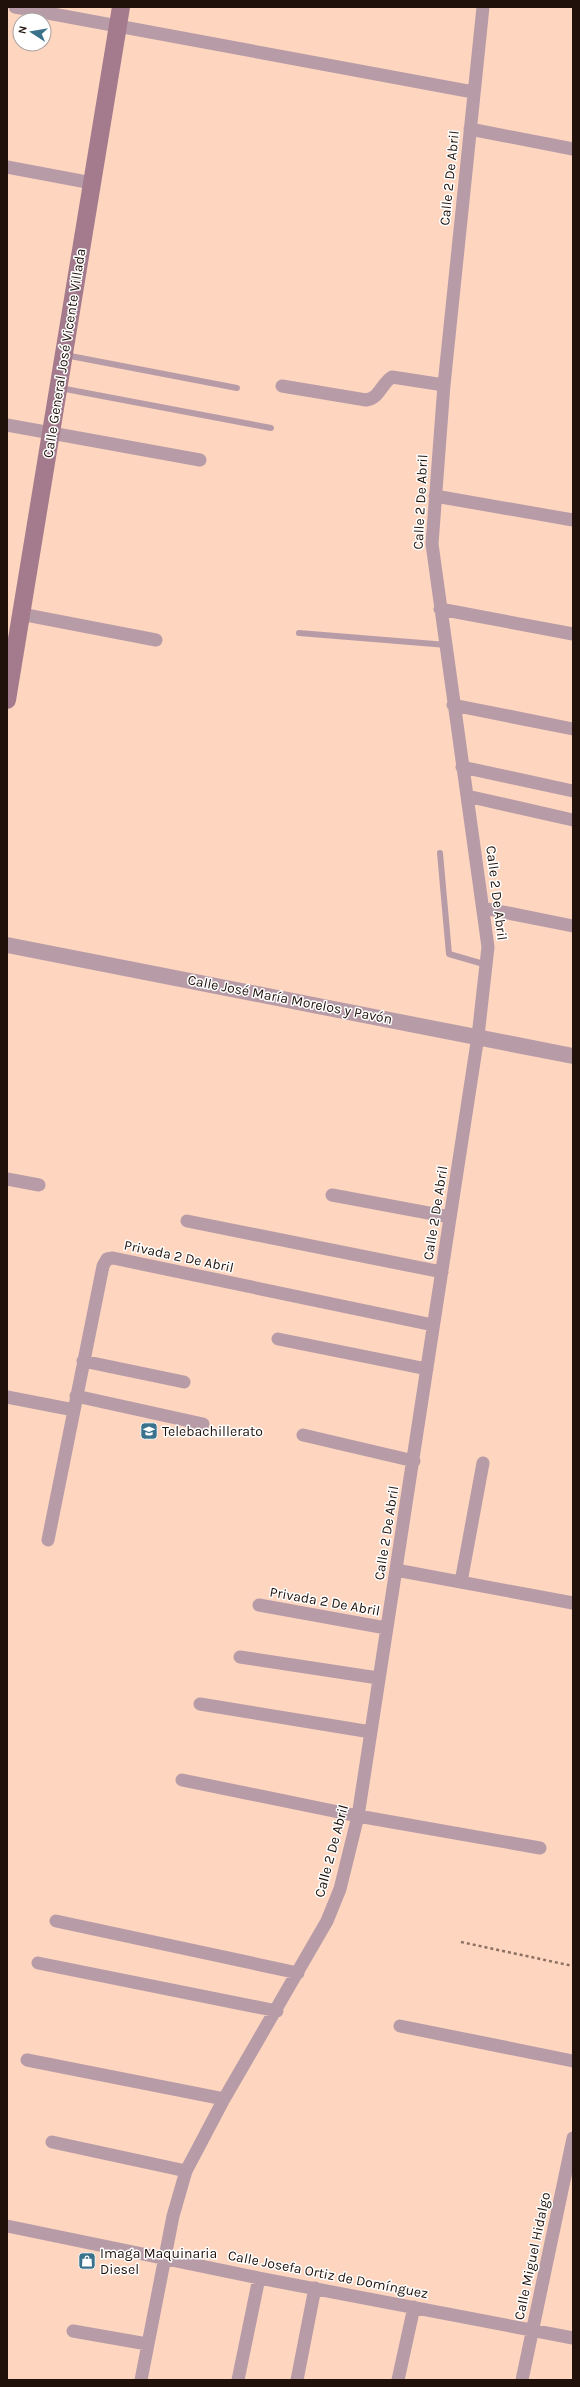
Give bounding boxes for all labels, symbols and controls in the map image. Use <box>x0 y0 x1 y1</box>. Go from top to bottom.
north arrow <box>12 12 52 52</box>
text: N <box>16 25 30 35</box>
street label: Calle 2 De Abril <box>436 130 463 226</box>
street label: Calle General José Vicente Villada <box>40 247 89 459</box>
street label: Calle 2 De Abril <box>410 454 431 550</box>
street label: Calle 2 De Abril <box>482 845 511 941</box>
street label: Calle José María Morelos y Pavón <box>186 971 394 1028</box>
street label: Calle 2 De Abril <box>420 1165 451 1261</box>
street label: Privada 2 De Abril <box>122 1237 235 1276</box>
school or university icon: Telebachillerato <box>139 1421 159 1441</box>
place label: Telebachillerato <box>162 1423 263 1440</box>
street label: Calle 2 De Abril <box>371 1485 402 1581</box>
street label: Privada 2 De Abril <box>268 1583 381 1620</box>
street label: Calle 2 De Abril <box>311 1803 352 1899</box>
street label: Calle Miguel Hidalgo <box>511 2191 554 2322</box>
place label: Imaga Maquinaria Diesel <box>100 2245 217 2278</box>
street label: Calle Josefa Ortiz de Domínguez <box>226 2247 429 2302</box>
shop icon: Imaga Maquinaria Diesel <box>77 2251 97 2271</box>

